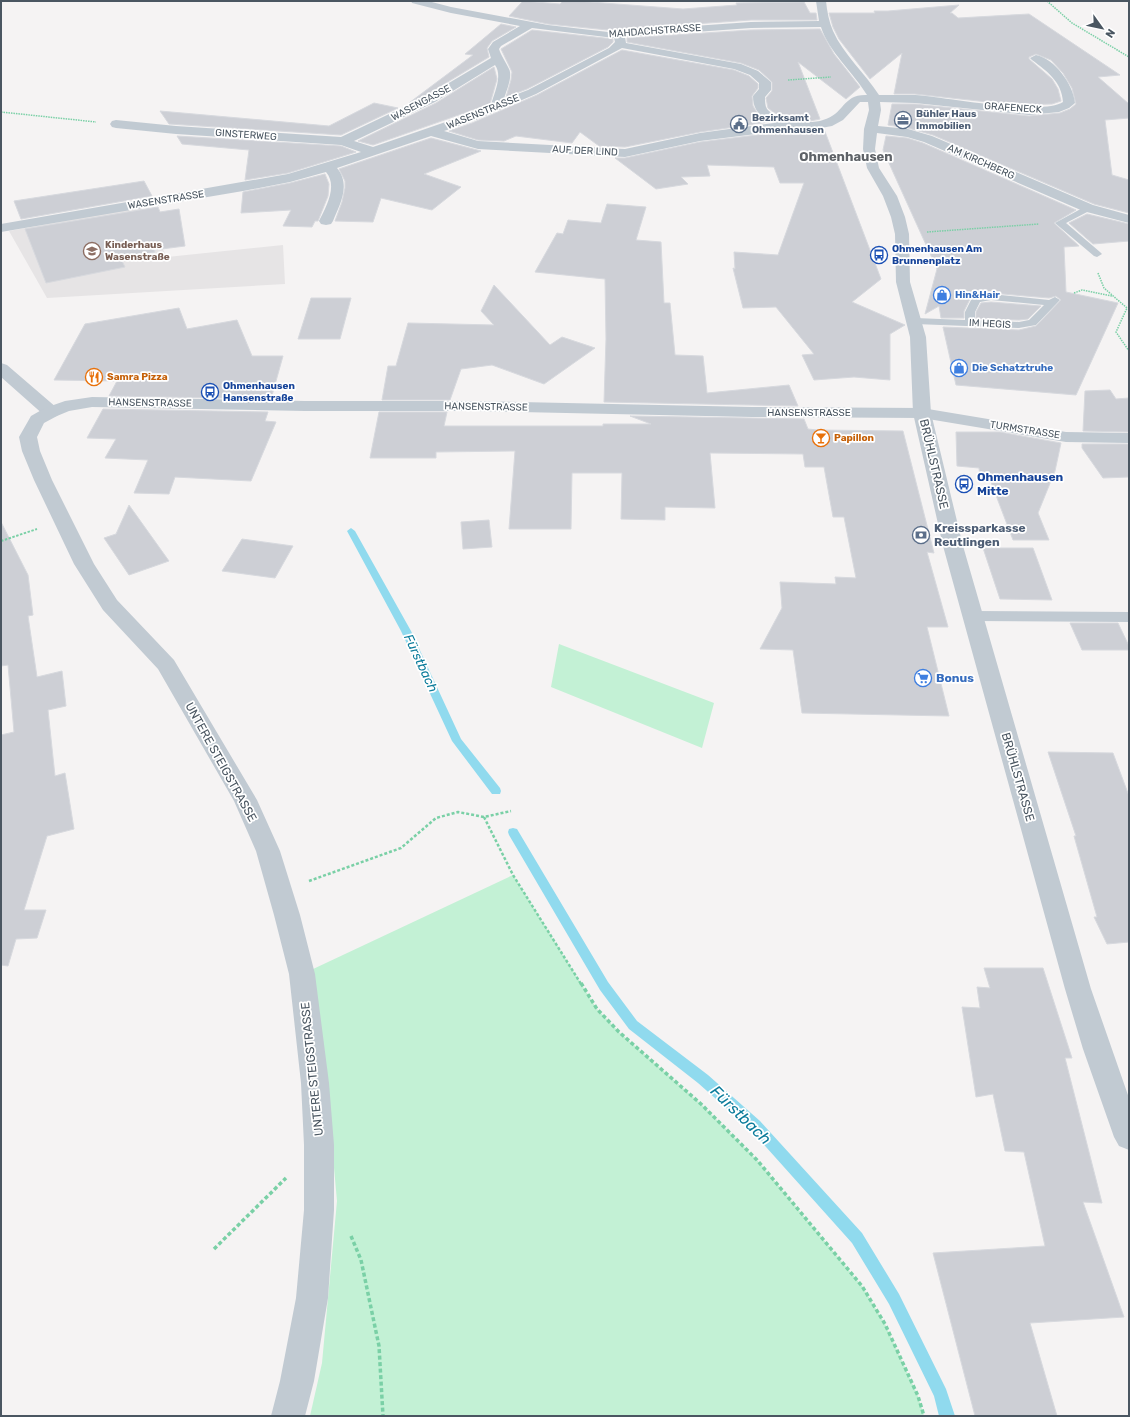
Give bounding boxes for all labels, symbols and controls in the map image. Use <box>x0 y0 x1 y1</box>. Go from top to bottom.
north arrow <box>1082 8 1122 48</box>
street label: MAHDACHSTRASSE <box>608 22 702 40</box>
text: N <box>1102 26 1118 40</box>
street label: WASENGASSE <box>389 82 453 124</box>
street label: WASENSTRASSE <box>445 92 521 132</box>
street label: GRAFENECK <box>984 100 1042 116</box>
place label: Bühler Haus Immobilien <box>916 108 977 132</box>
office icon: Bühler Haus Immobilien <box>893 110 913 130</box>
place label: Bezirksamt Ohmenhausen <box>752 112 824 136</box>
public building icon: Bezirksamt Ohmenhausen <box>729 114 749 134</box>
street label: GINSTERWEG <box>215 127 277 143</box>
street label: AM KIRCHBERG <box>946 142 1017 182</box>
street label: AUF DER LIND <box>552 143 618 159</box>
district label: Ohmenhausen <box>799 149 893 164</box>
street label: WASENSTRASSE <box>127 188 205 212</box>
place label: Kinderhaus Wasenstraße <box>105 239 170 263</box>
school or university icon: Kinderhaus Wasenstraße <box>82 241 102 261</box>
place label: Ohmenhausen Am Brunnenplatz <box>892 243 982 267</box>
bus stop icon: Ohmenhausen Am Brunnenplatz <box>869 245 889 265</box>
shop icon: Hin&Hair <box>932 285 952 305</box>
place label: Hin&Hair <box>955 289 1000 301</box>
street label: IM HEGIS <box>969 317 1011 331</box>
shop icon: Die Schatztruhe <box>949 358 969 378</box>
place label: Die Schatztruhe <box>972 362 1053 374</box>
restaurant icon: Samra Pizza <box>84 367 104 387</box>
place label: Samra Pizza <box>107 371 168 383</box>
place label: Ohmenhausen Hansenstraße <box>223 380 295 404</box>
bus stop icon: Ohmenhausen Hansenstraße <box>200 382 220 402</box>
street label: HANSENSTRASSE <box>108 396 192 410</box>
street label: HANSENSTRASSE <box>444 400 528 414</box>
street label: HANSENSTRASSE <box>767 407 851 419</box>
street label: BRÜHLSTRASSE <box>917 418 951 510</box>
street label: TURMSTRASSE <box>989 419 1061 441</box>
bar icon: Papillon <box>811 428 831 448</box>
place label: Papillon <box>834 432 874 444</box>
place label: Ohmenhausen Mitte <box>977 470 1064 498</box>
bus stop icon: Ohmenhausen Mitte <box>954 474 974 494</box>
place label: Kreissparkasse Reutlingen <box>934 521 1026 549</box>
bank icon: Kreissparkasse Reutlingen <box>911 525 931 545</box>
water label: Fürstbach <box>401 632 441 694</box>
supermarket icon: Bonus <box>913 668 933 688</box>
place label: Bonus <box>936 671 974 685</box>
street label: UNTERE STEIGSTRASSE <box>182 700 260 824</box>
street label: BRÜHLSTRASSE <box>999 731 1037 823</box>
street label: UNTERE STEIGSTRASSE <box>298 1001 326 1137</box>
water label: Fürstbach <box>707 1082 775 1148</box>

